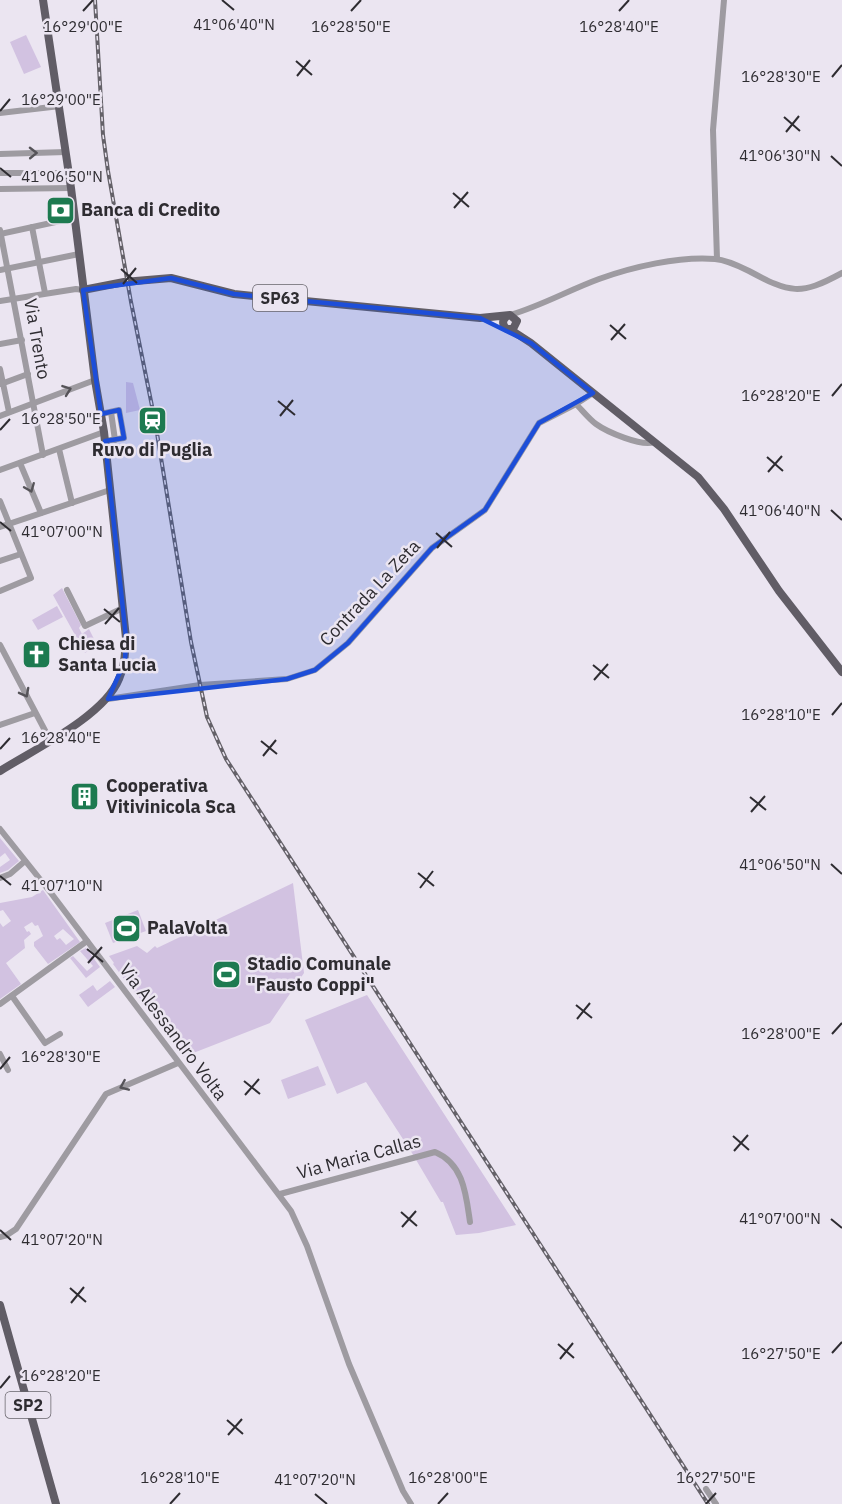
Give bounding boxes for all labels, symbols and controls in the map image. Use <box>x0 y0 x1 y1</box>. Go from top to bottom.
text: 41°06'40"N <box>193 15 275 34</box>
text: 16°29'00"E <box>43 17 123 36</box>
text: 16°28'50"E <box>311 17 391 36</box>
text: 16°28'40"E <box>579 17 659 36</box>
text: 16°28'30"E <box>741 67 821 86</box>
text: 16°29'00"E <box>21 90 101 109</box>
text: 41°06'30"N <box>739 146 821 165</box>
one-way arrow <box>28 147 37 159</box>
text: 41°06'50"N <box>21 167 103 186</box>
bank icon: Banca di Credito <box>44 194 76 226</box>
place label: Banca di Credito <box>81 198 220 221</box>
road number: SP63 <box>253 285 307 311</box>
street label: Via Trento <box>19 297 56 381</box>
one-way arrow <box>61 385 72 398</box>
text: 16°28'20"E <box>741 386 821 405</box>
station icon: Ruvo di Puglia <box>136 405 168 437</box>
text: 16°28'50"E <box>21 409 101 428</box>
place label: Ruvo di Puglia <box>92 438 212 461</box>
one-way arrow <box>23 482 35 493</box>
text: 41°06'40"N <box>739 501 821 520</box>
text: 41°07'00"N <box>21 522 103 541</box>
street label: Contrada La Zeta <box>314 534 425 651</box>
place label: Chiesa di Santa Lucia <box>58 632 156 676</box>
church icon: Chiesa di Santa Lucia <box>21 638 53 670</box>
one-way arrow <box>18 686 29 697</box>
text: 16°28'10"E <box>741 705 821 724</box>
text: 16°28'40"E <box>21 728 101 747</box>
place label: Cooperativa Vitivinicola Sca <box>106 774 236 818</box>
building icon: Cooperativa Vitivinicola Sca <box>69 780 101 812</box>
text: 41°06'50"N <box>739 855 821 874</box>
text: 41°07'10"N <box>21 876 103 895</box>
sports icon: PalaVolta <box>110 912 142 944</box>
place label: PalaVolta <box>147 916 228 939</box>
place label: Stadio Comunale "Fausto Coppi" <box>247 952 391 996</box>
sports icon: Stadio Comunale "Fausto Coppi" <box>210 958 242 990</box>
street label: Via Alessandro Volta <box>114 959 233 1105</box>
text: 16°28'00"E <box>741 1024 821 1043</box>
text: 16°28'30"E <box>21 1047 101 1066</box>
one-way arrow <box>119 1079 130 1091</box>
street label: Via Maria Callas <box>294 1129 423 1184</box>
text: 41°07'00"N <box>739 1209 821 1228</box>
text: 41°07'20"N <box>21 1230 103 1249</box>
text: 16°27'50"E <box>741 1344 821 1363</box>
text: 16°28'20"E <box>21 1366 101 1385</box>
road number: SP2 <box>6 1392 51 1418</box>
text: 16°28'10"E <box>140 1468 220 1487</box>
text: 16°28'00"E <box>408 1468 488 1487</box>
text: 16°27'50"E <box>676 1468 756 1487</box>
text: 41°07'20"N <box>274 1470 356 1489</box>

